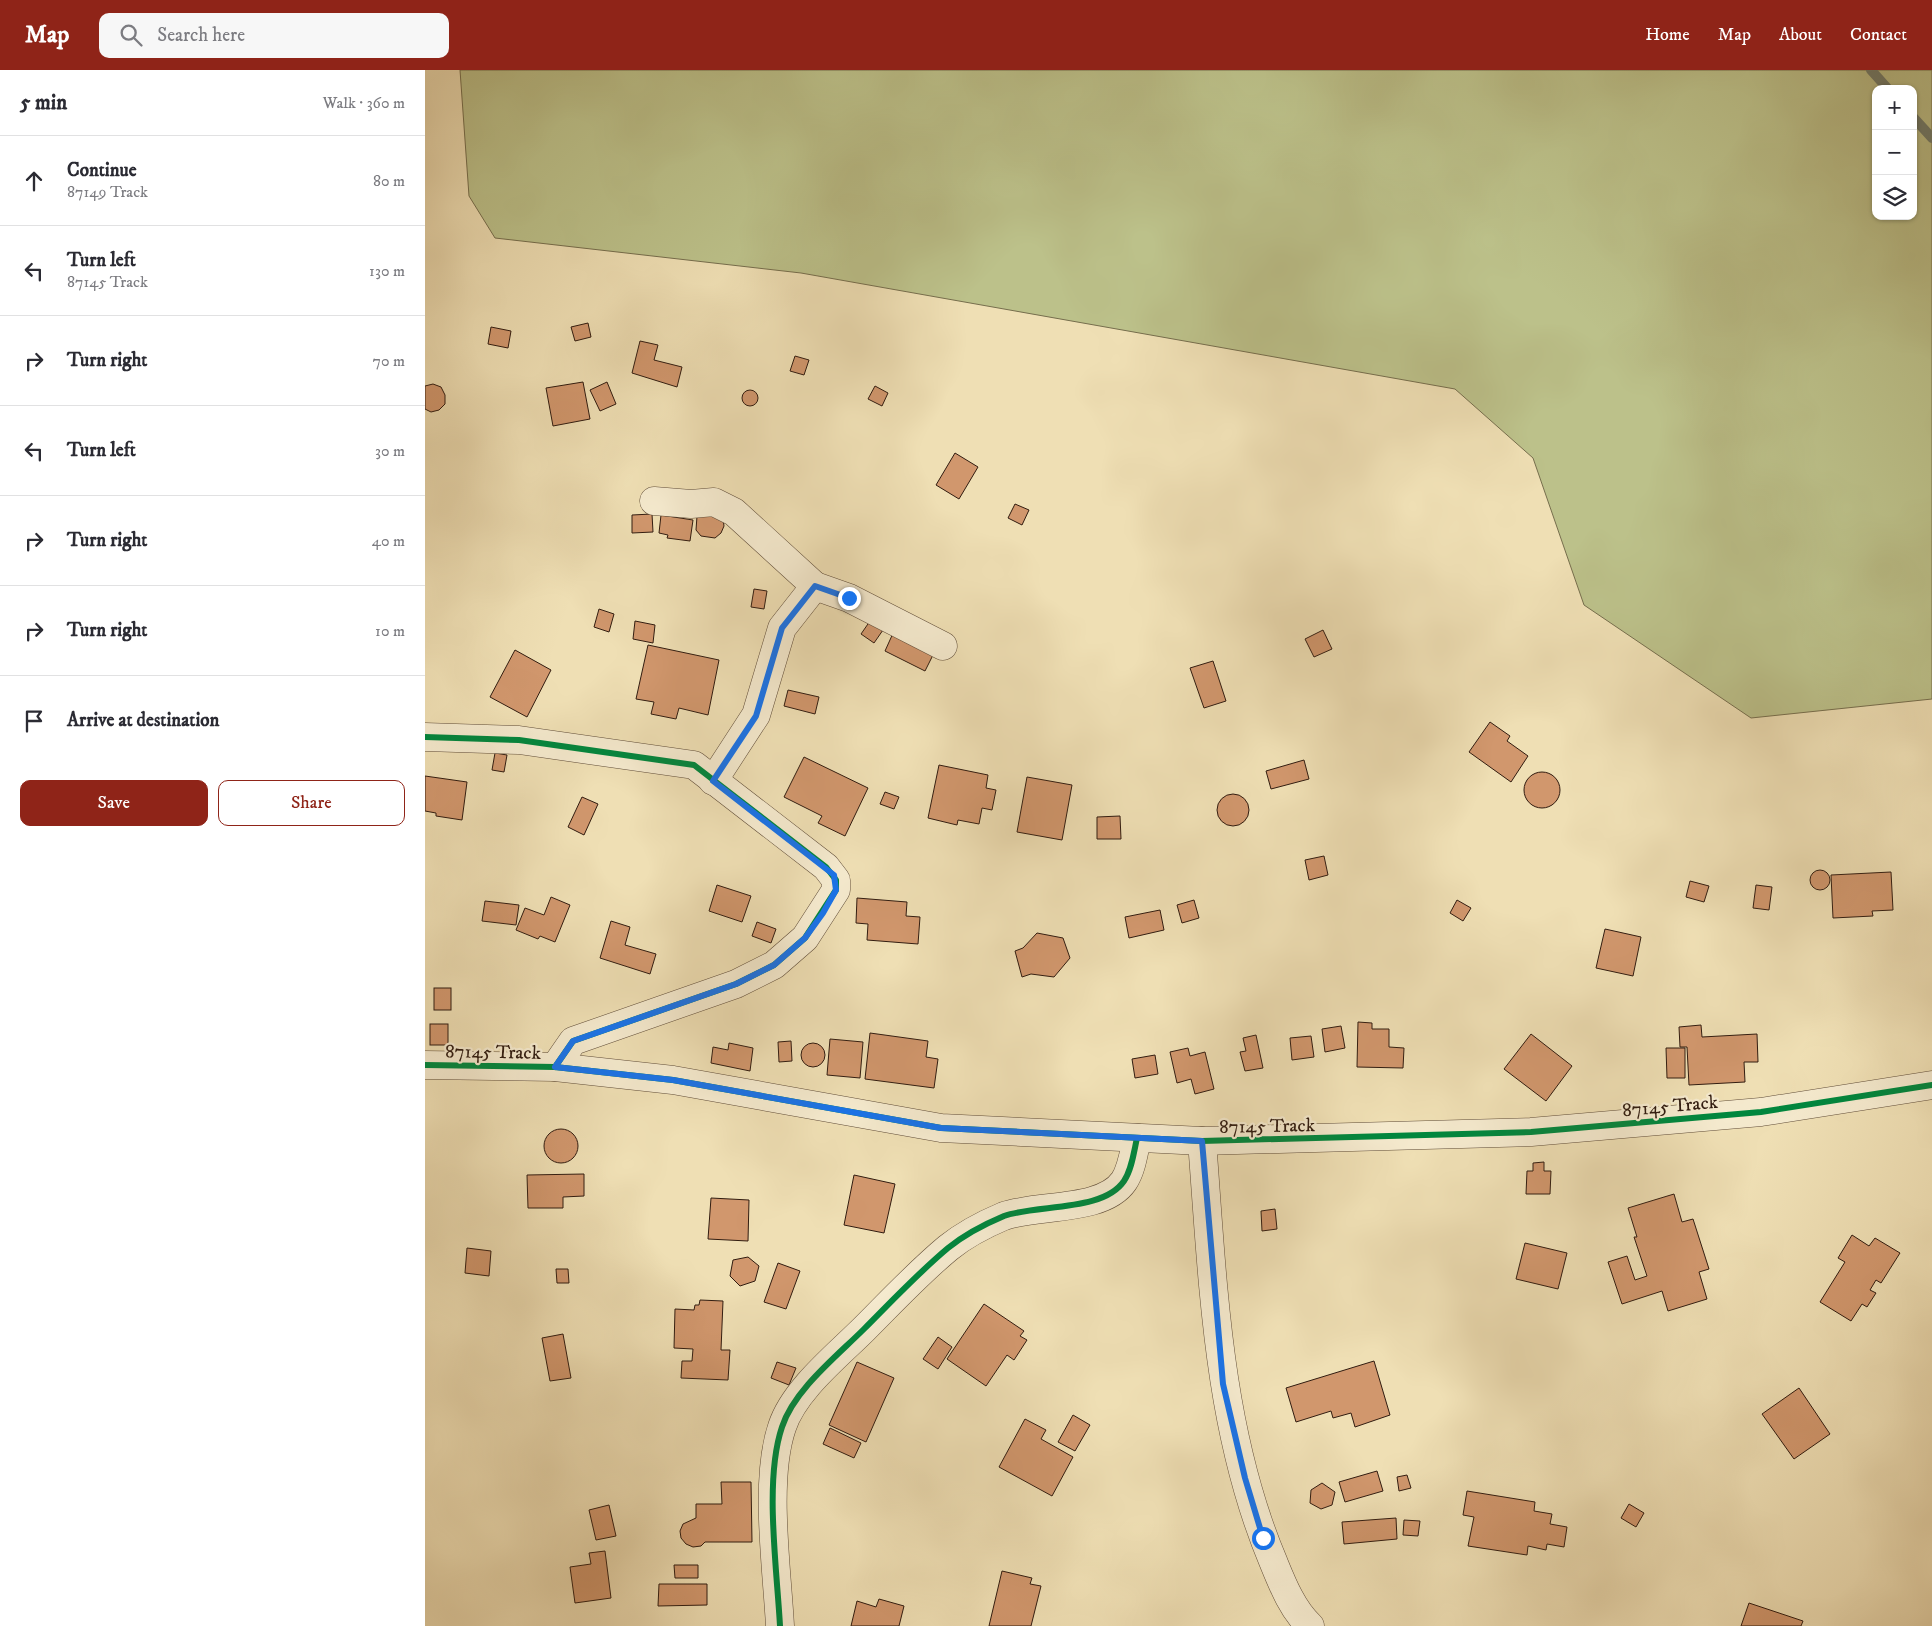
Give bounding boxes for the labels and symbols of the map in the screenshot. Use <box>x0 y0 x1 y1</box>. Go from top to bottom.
route end <box>838 587 861 610</box>
street label: 87145 Track <box>445 1040 542 1065</box>
street label: 87145 Track <box>1621 1091 1720 1122</box>
street label: 87145 Track <box>1219 1114 1316 1139</box>
route start <box>1252 1527 1275 1550</box>

